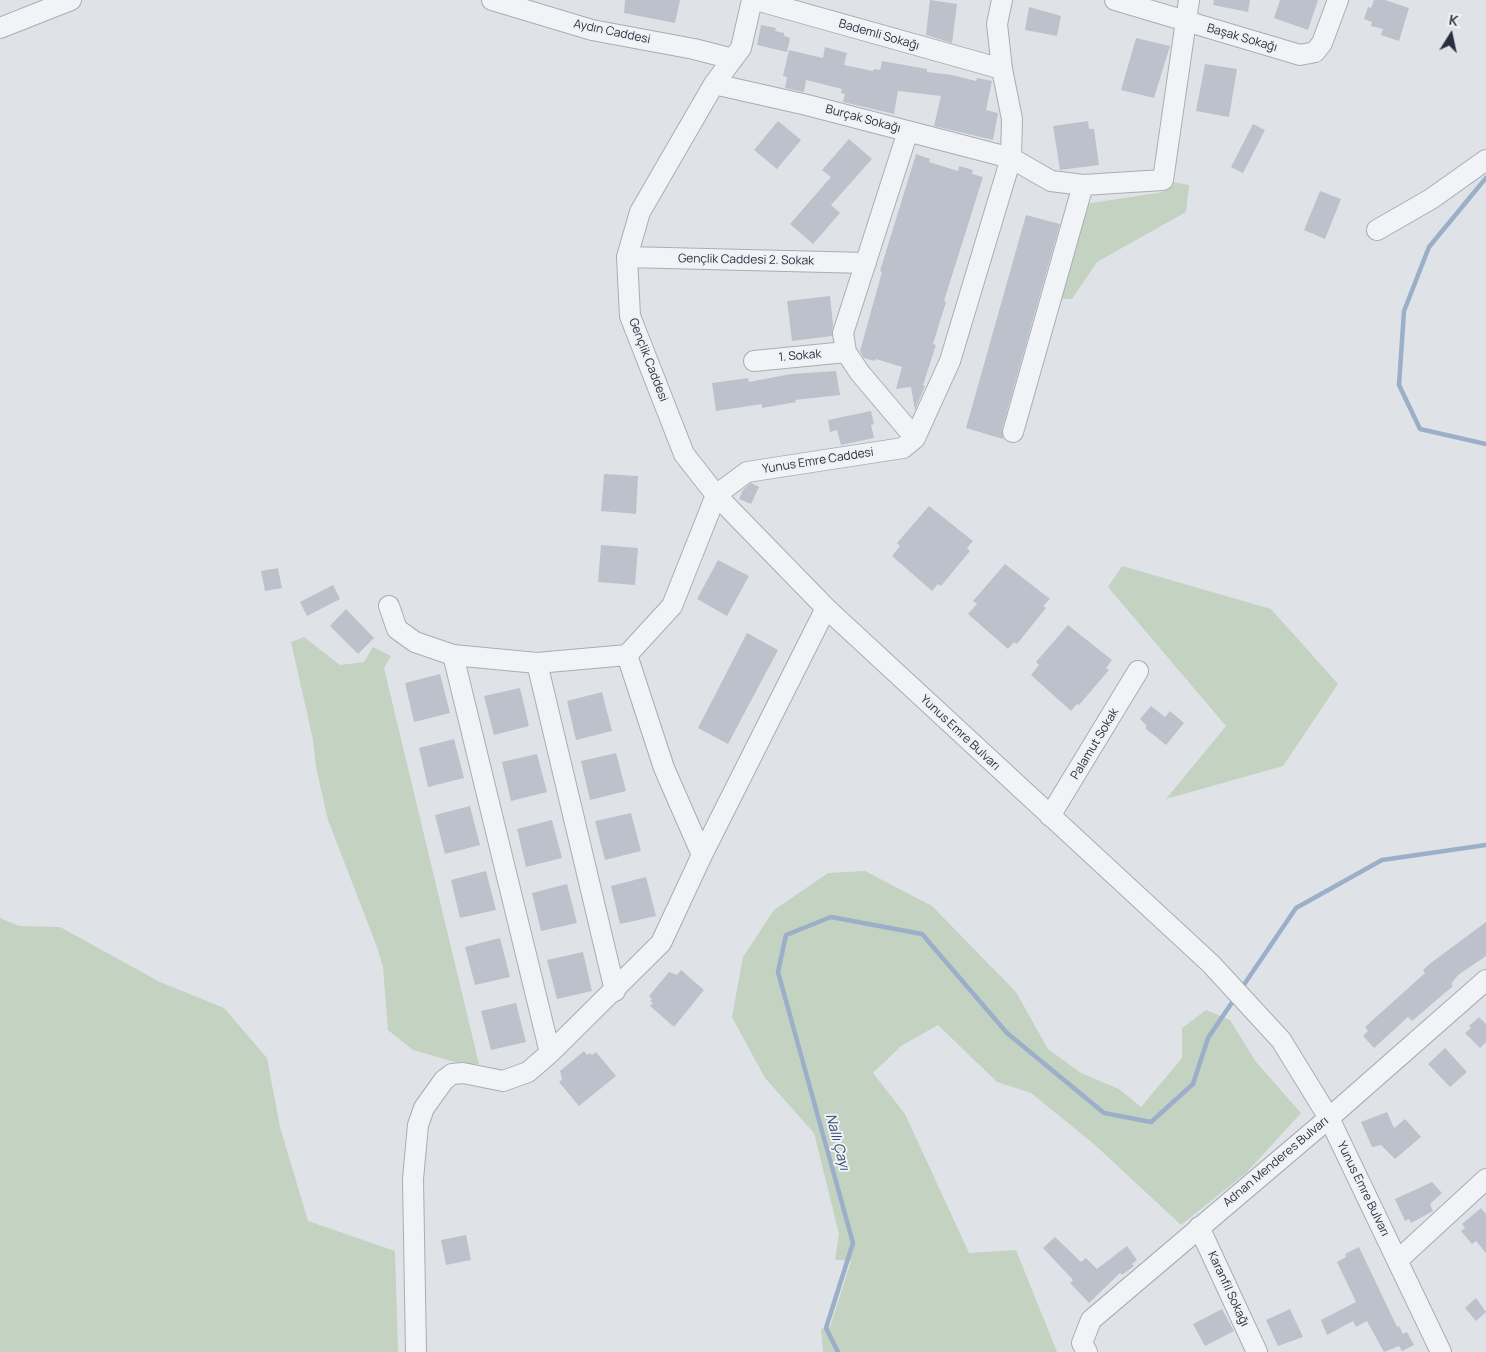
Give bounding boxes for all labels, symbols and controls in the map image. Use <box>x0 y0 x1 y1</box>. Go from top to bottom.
north arrow <box>1426 10 1476 60</box>
text: K <box>1448 10 1460 30</box>
street label: Aydın Caddesi <box>572 17 652 47</box>
street label: Bademli Sokağı <box>837 17 921 53</box>
street label: Başak Sokağı <box>1205 21 1279 55</box>
street label: Burçak Sokağı <box>824 102 902 136</box>
street label: Gençlik Caddesi 2. Sokak <box>678 252 814 268</box>
street label: Gençlik Caddesi <box>625 316 671 404</box>
street label: 1. Sokak <box>778 347 822 365</box>
street label: Yunus Emre Caddesi <box>761 445 875 477</box>
street label: Yunus Emre Bulvarı <box>917 692 1003 774</box>
street label: Palamut Sokak <box>1068 706 1122 782</box>
water label: Nallı Çayı <box>821 1112 853 1172</box>
street label: Adnan Menderes Bulvarı <box>1220 1114 1332 1210</box>
street label: Yunus Emre Bulvarı <box>1334 1139 1392 1239</box>
street label: Karanfil Sokağı <box>1204 1249 1252 1329</box>

